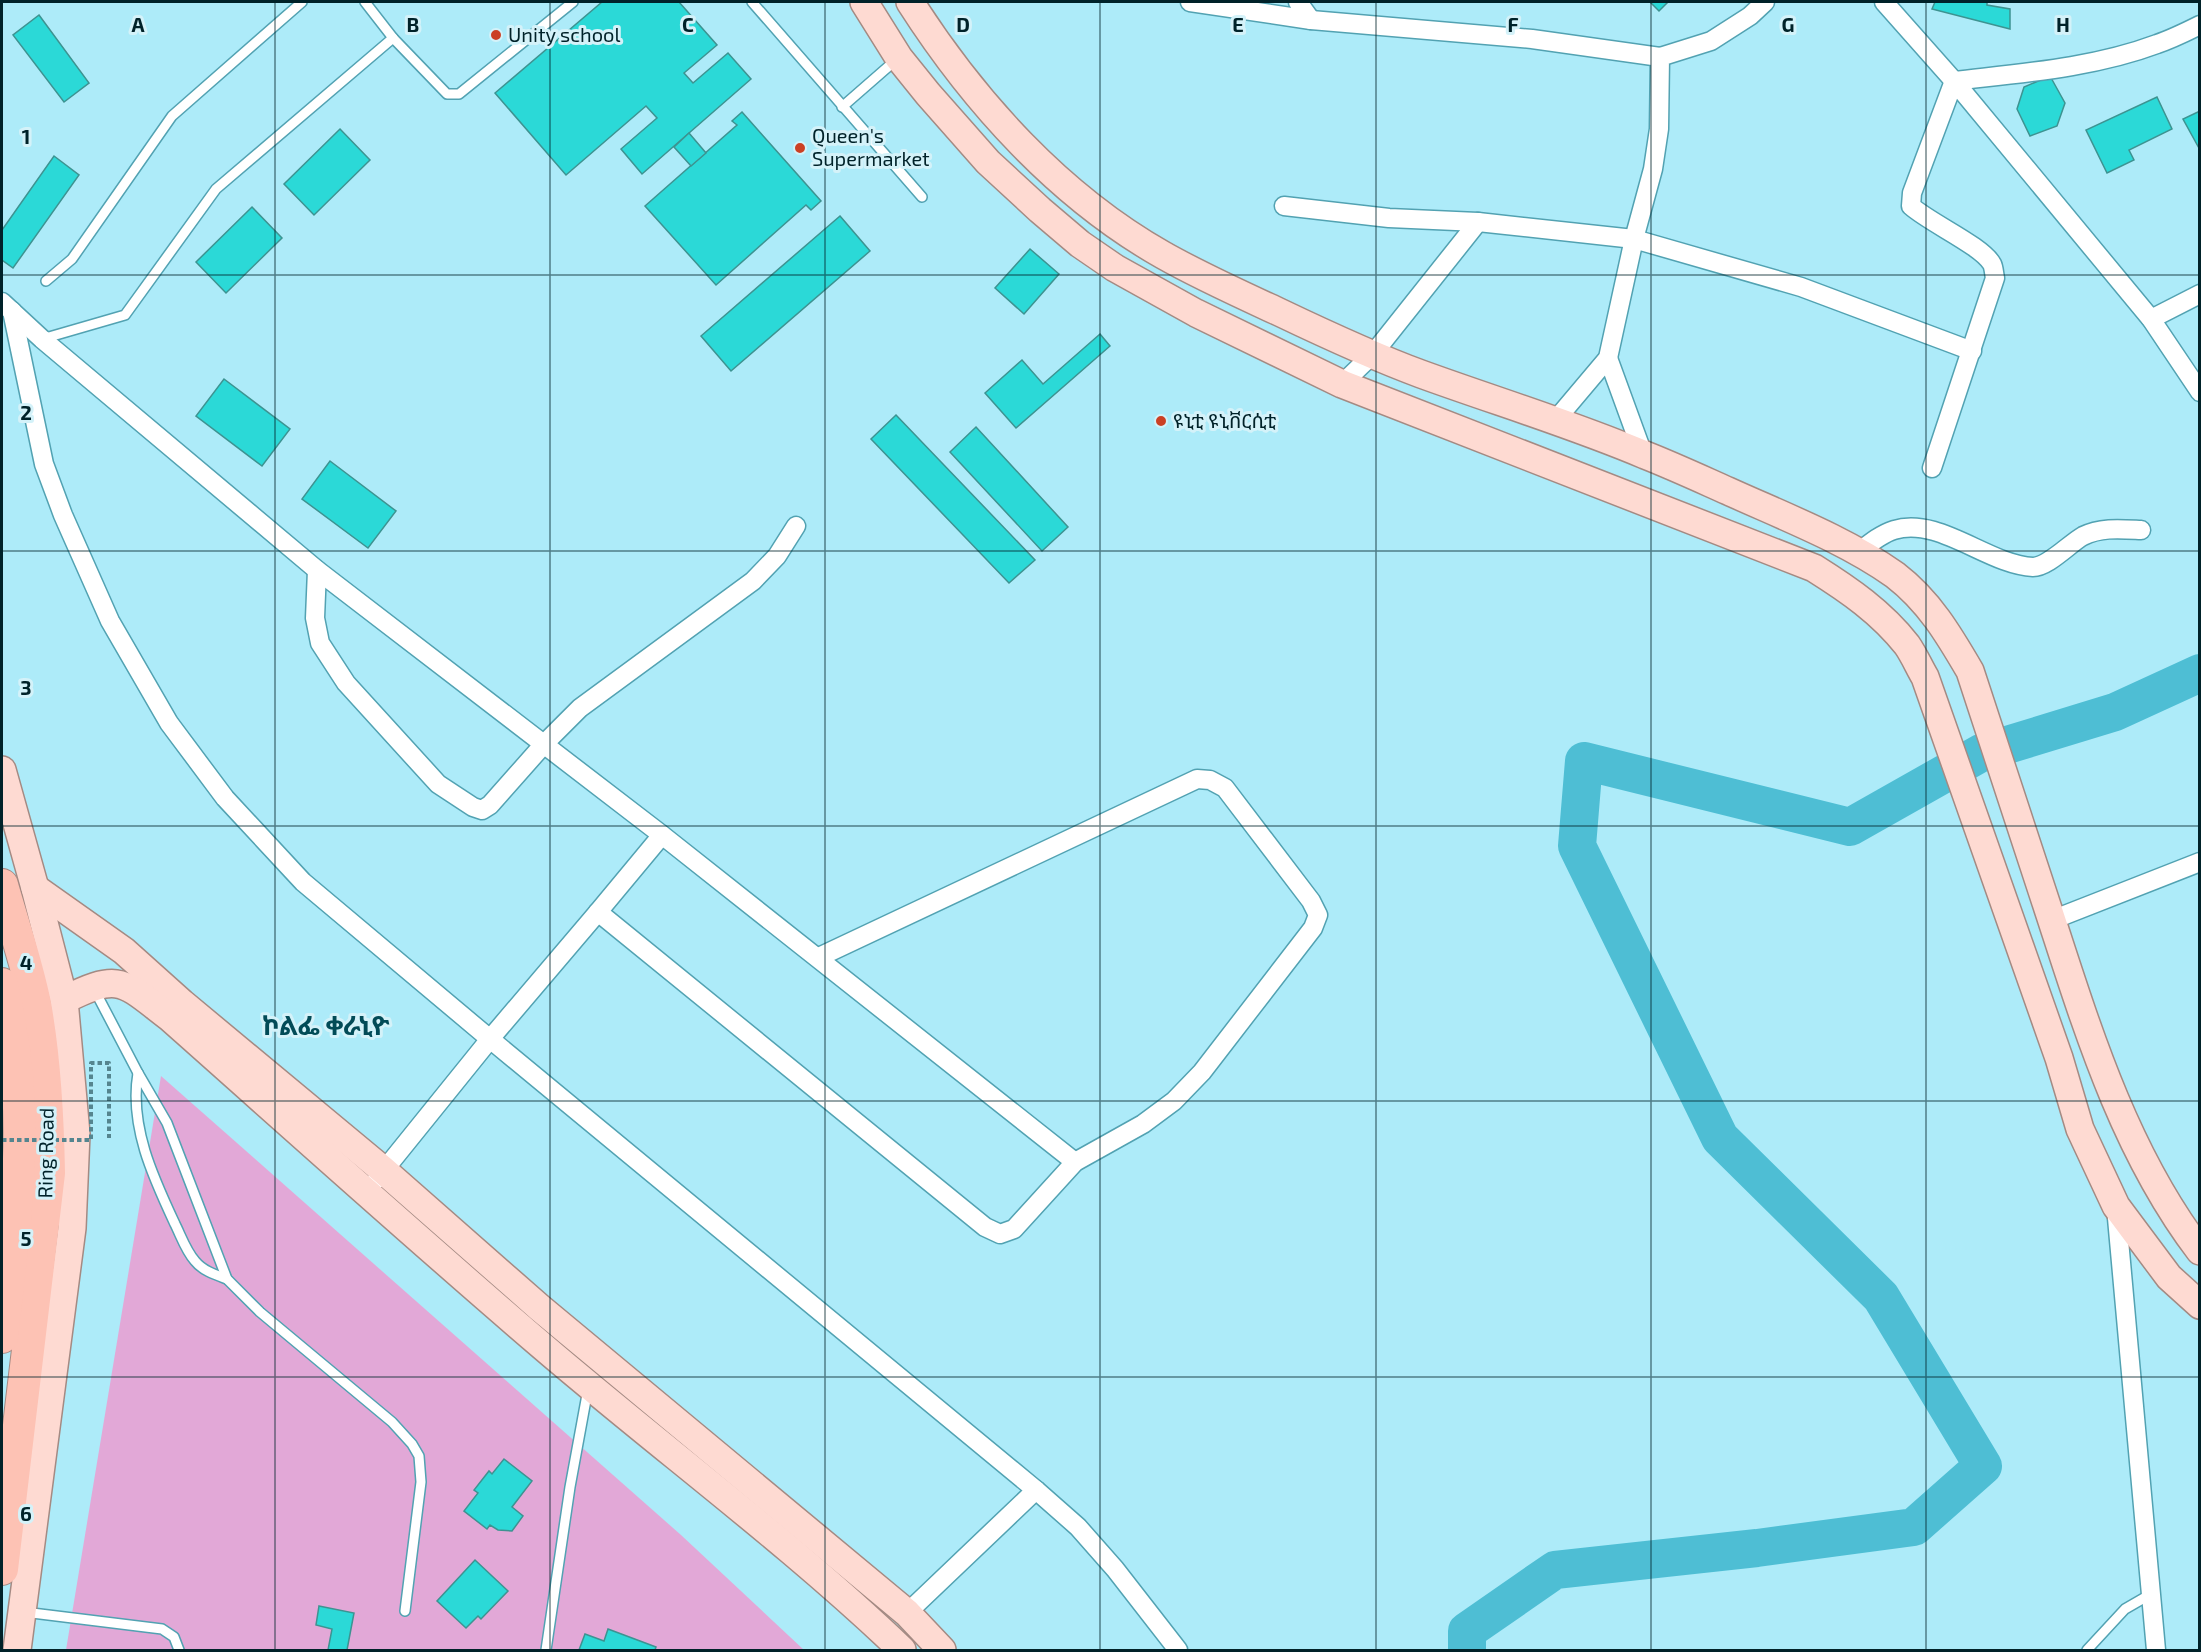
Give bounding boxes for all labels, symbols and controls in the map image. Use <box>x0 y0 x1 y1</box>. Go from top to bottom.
text: A <box>131 12 145 36</box>
text: B <box>407 12 419 36</box>
text: C <box>682 12 694 36</box>
text: D <box>956 12 970 36</box>
text: E <box>1232 12 1244 36</box>
text: F <box>1507 12 1519 36</box>
text: G <box>1782 12 1794 36</box>
text: H <box>2056 12 2070 36</box>
place label: Unity school <box>508 22 620 46</box>
marker: Unity school <box>489 28 503 42</box>
place label: Queen's Supermarket <box>812 123 930 170</box>
text: 1 <box>22 124 30 148</box>
marker: Queen's Supermarket <box>793 141 807 155</box>
text: 2 <box>20 400 32 424</box>
place label: ዩኒቲ ዩኒቨርሲቲ <box>1173 408 1276 432</box>
marker: ዩኒቲ ዩኒቨርሲቲ <box>1154 414 1168 428</box>
text: 3 <box>20 675 32 699</box>
text: 4 <box>20 950 33 974</box>
district label: ኮልፌ ቀራኒዮ <box>262 1009 390 1040</box>
street label: Ring Road <box>32 1107 58 1198</box>
text: 5 <box>20 1226 32 1250</box>
text: 6 <box>20 1501 32 1525</box>

